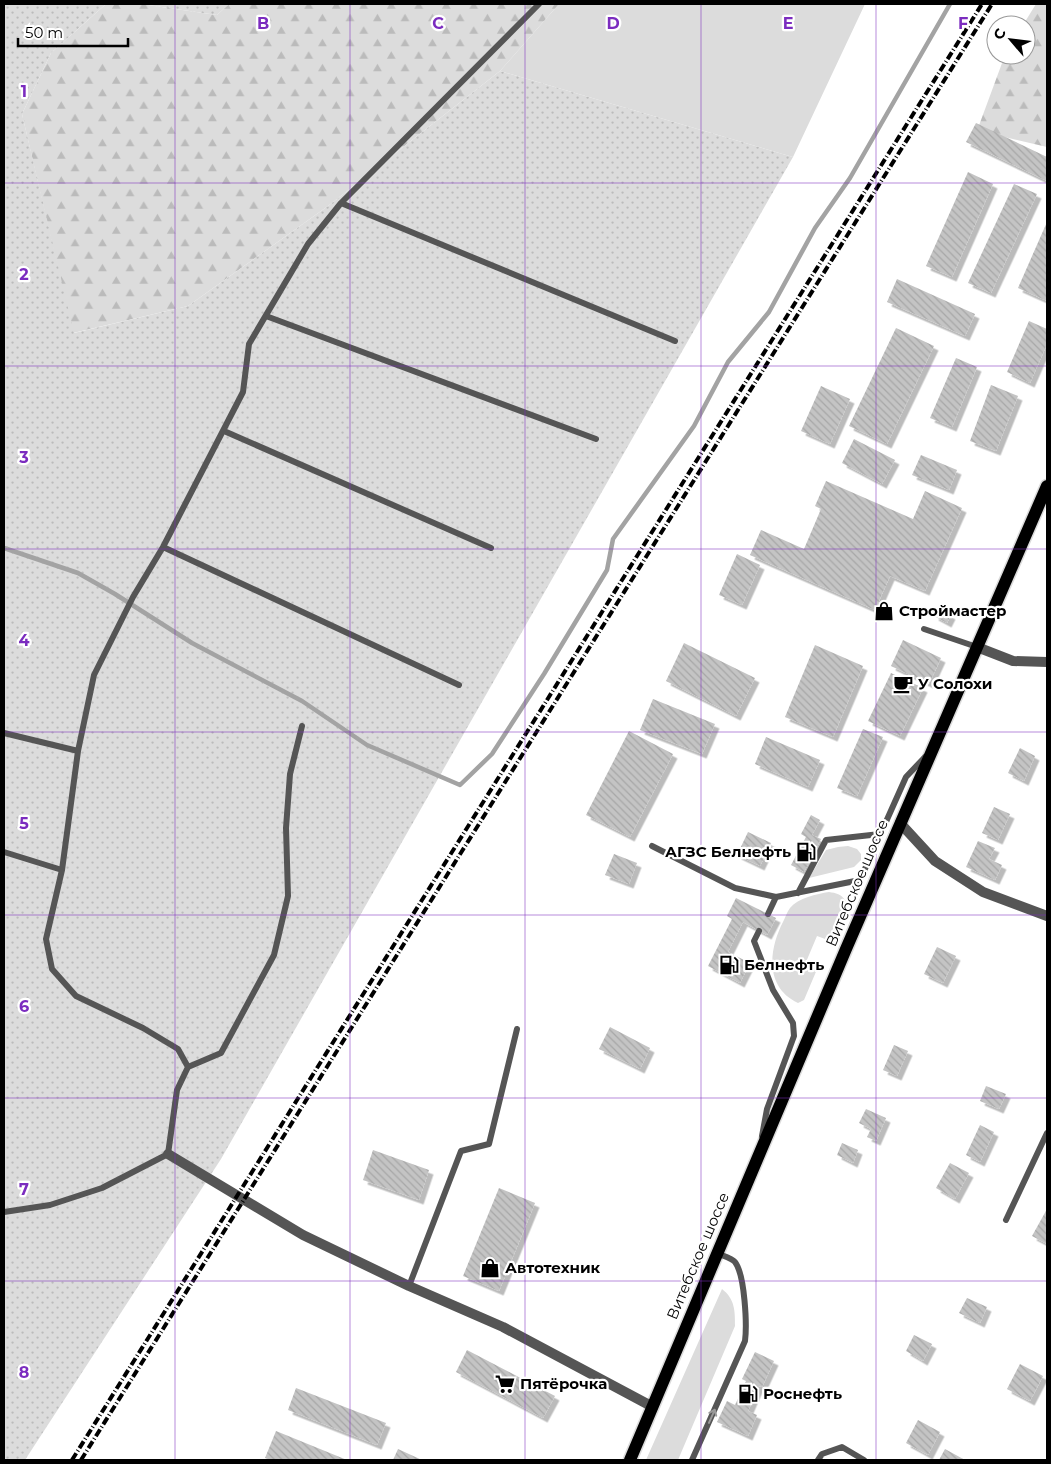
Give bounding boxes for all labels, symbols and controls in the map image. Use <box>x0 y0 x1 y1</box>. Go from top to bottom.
text: B <box>257 14 269 33</box>
text: C <box>432 14 444 33</box>
text: D <box>606 14 620 33</box>
text: E <box>783 14 793 33</box>
text: F <box>958 14 968 33</box>
scale bar <box>18 15 128 47</box>
north arrow <box>986 15 1036 65</box>
text: 50 m <box>25 23 63 42</box>
text: С <box>989 25 1010 43</box>
text: 1 <box>21 82 27 101</box>
text: 2 <box>19 265 29 284</box>
text: 3 <box>18 448 29 467</box>
shop icon: Строймастер <box>873 600 895 622</box>
place label: Строймастер <box>899 601 1006 620</box>
text: 4 <box>18 631 30 650</box>
cafe icon: У Солохи <box>892 673 914 695</box>
place label: У Солохи <box>918 674 993 693</box>
text: 5 <box>19 814 29 833</box>
street label: Витебское шоссе <box>821 816 892 949</box>
fuel station icon: АГЗС Белнефть <box>795 841 817 863</box>
place label: АГЗС Белнефть <box>665 842 791 861</box>
fuel station icon: Белнефть <box>718 954 740 976</box>
place label: Белнефть <box>744 955 824 974</box>
text: 6 <box>19 997 29 1016</box>
text: 7 <box>19 1180 29 1199</box>
street label: Витебское шоссе <box>662 1189 733 1322</box>
shop icon: Автотехник <box>479 1257 501 1279</box>
place label: Автотехник <box>505 1258 601 1277</box>
text: 8 <box>19 1363 29 1382</box>
supermarket icon: Пятёрочка <box>494 1373 516 1395</box>
place label: Пятёрочка <box>520 1374 607 1393</box>
fuel station icon: Роснефть <box>737 1383 759 1405</box>
place label: Роснефть <box>763 1384 842 1403</box>
one-way arrow <box>707 1409 717 1424</box>

